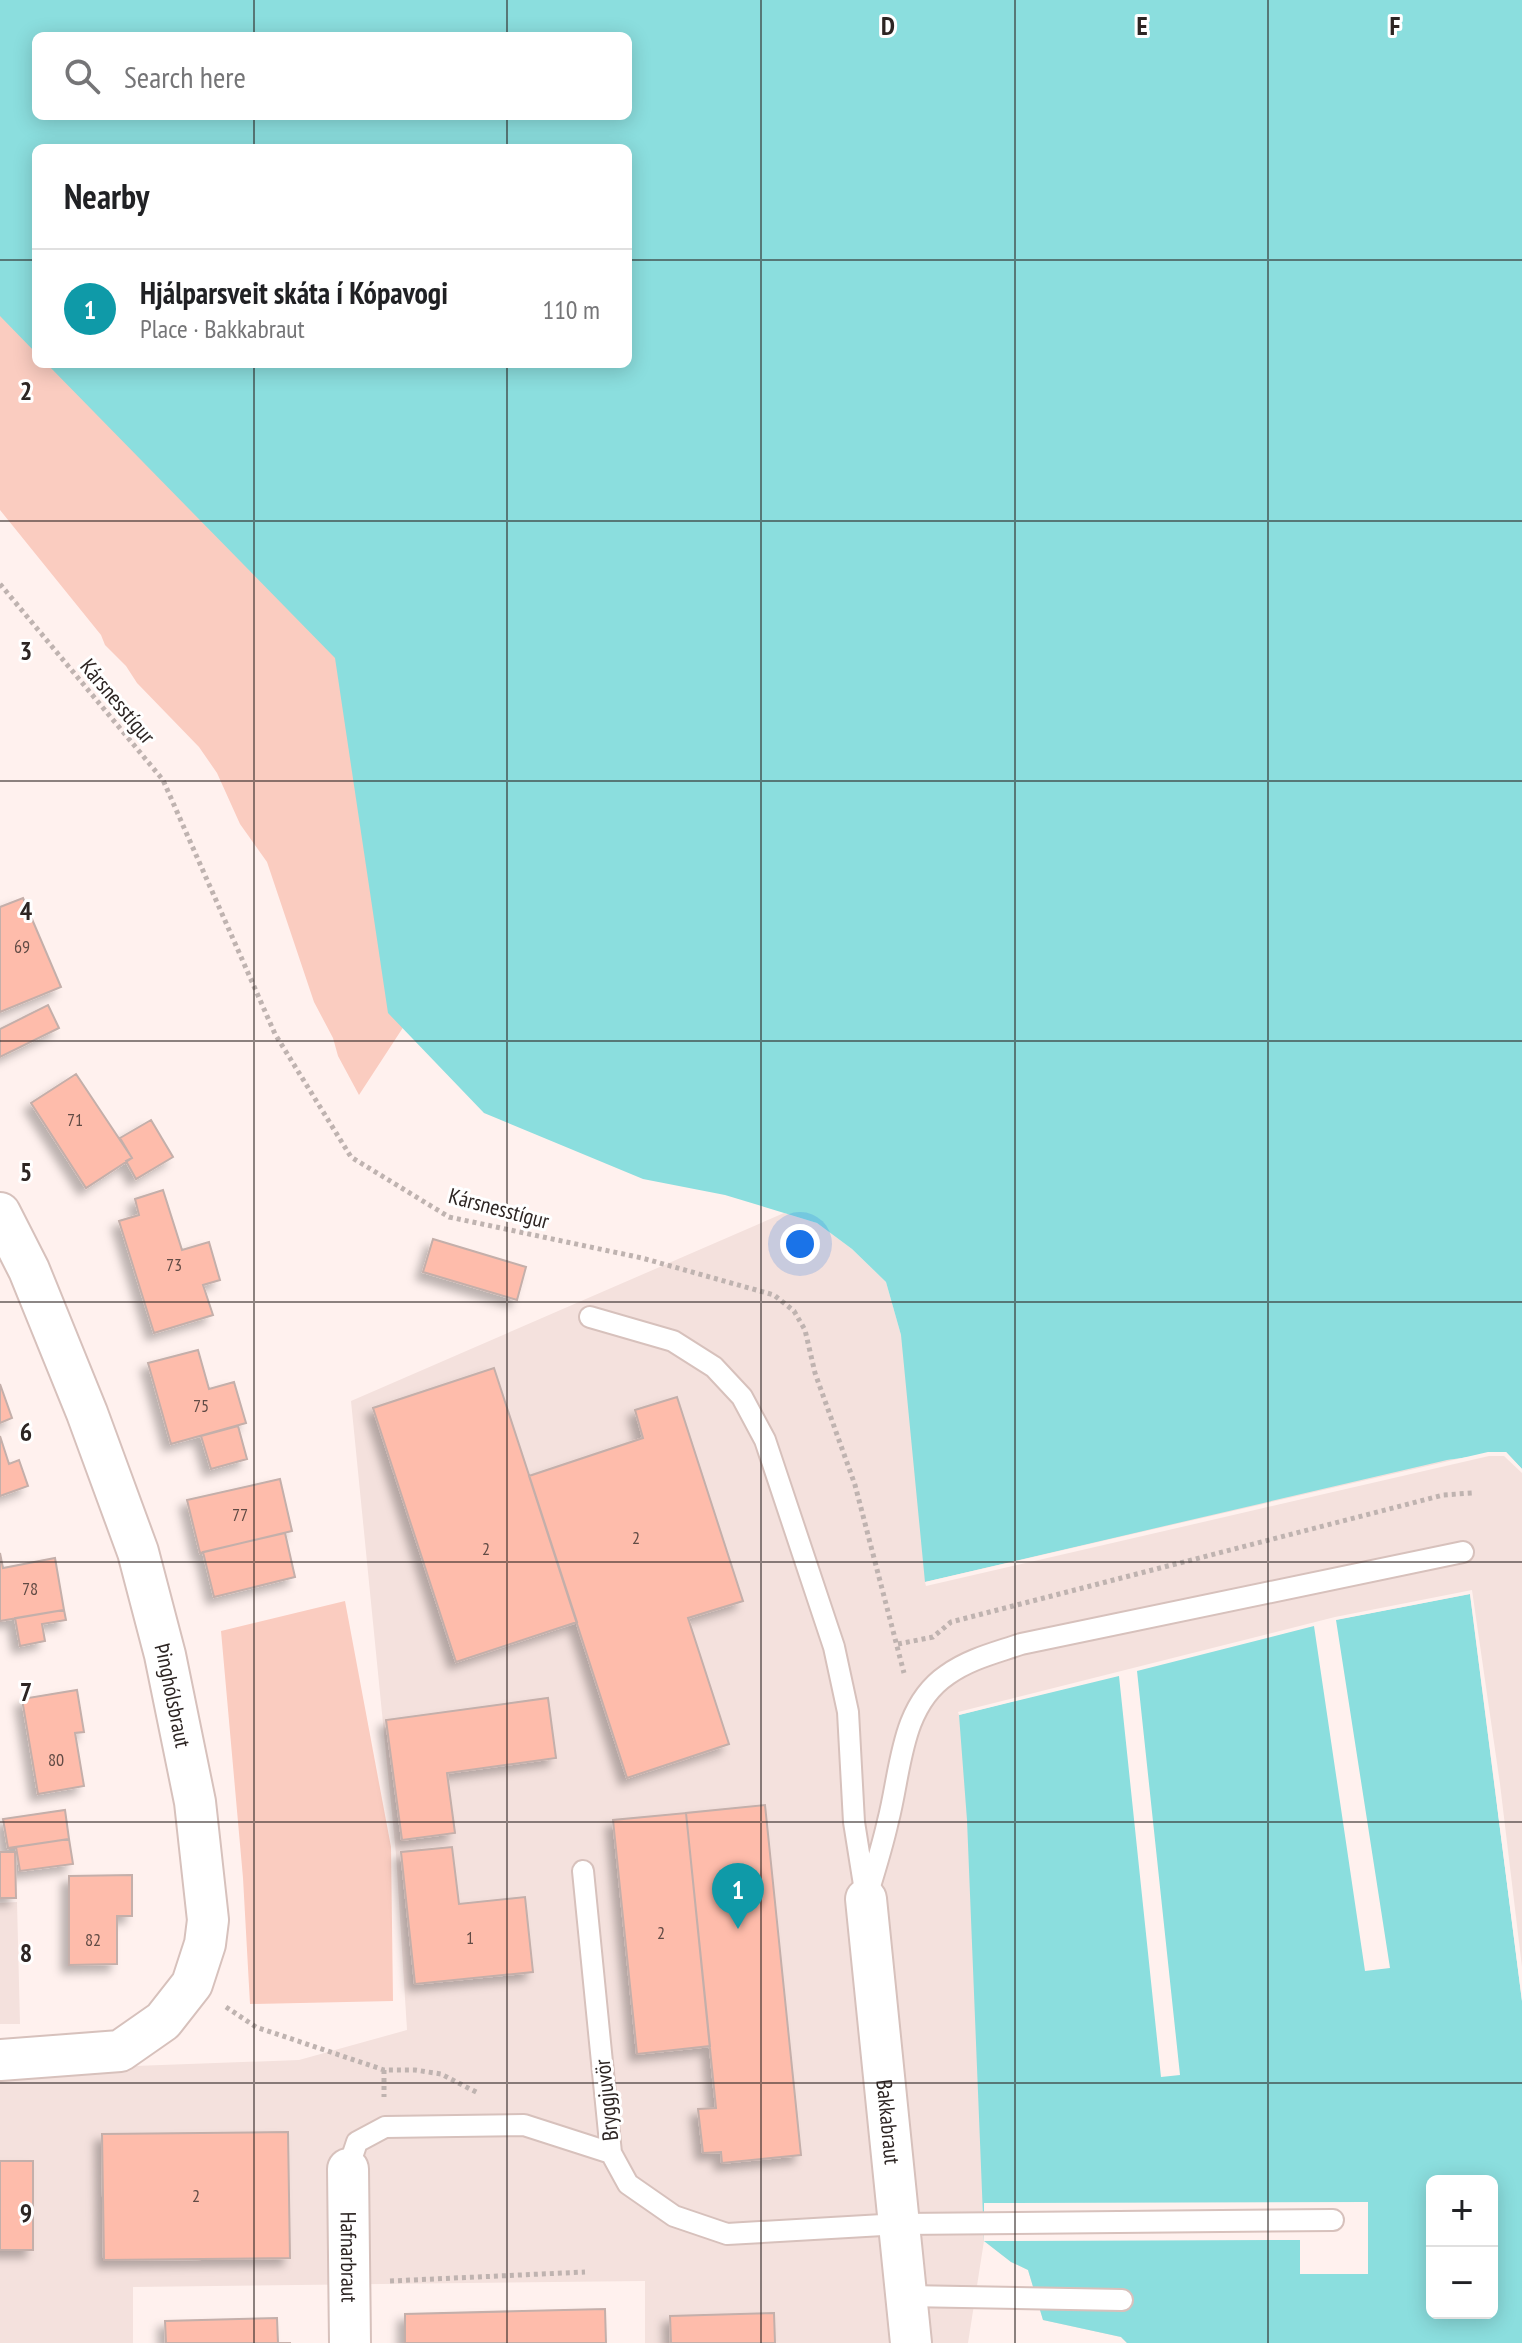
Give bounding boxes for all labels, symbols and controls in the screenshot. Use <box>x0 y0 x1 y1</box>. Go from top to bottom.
text: D <box>881 9 895 42</box>
text: E <box>1136 9 1148 42</box>
text: F <box>1390 9 1401 42</box>
search box <box>32 32 632 120</box>
icon: search <box>60 54 104 98</box>
text: Search here <box>124 57 246 96</box>
text: Nearby <box>64 174 149 218</box>
text: Hjálparsveit skáta í Kópavogi <box>140 273 448 312</box>
text: 1 <box>84 293 96 326</box>
text: 110 m <box>542 293 600 326</box>
text: Place · Bakkabraut <box>140 312 305 345</box>
text: 2 <box>20 374 32 407</box>
text: 3 <box>20 634 32 667</box>
street label: Kársnesstígur <box>74 653 162 749</box>
text: 4 <box>20 894 33 927</box>
house number: 69 <box>14 935 30 958</box>
house number: 71 <box>67 1108 83 1131</box>
text: 5 <box>20 1155 32 1188</box>
street label: Kársnesstígur <box>446 1181 552 1235</box>
your location <box>780 1224 820 1264</box>
house number: 73 <box>166 1253 182 1276</box>
house number: 75 <box>193 1394 209 1417</box>
text: 6 <box>20 1415 32 1448</box>
house number: 77 <box>232 1503 248 1526</box>
house number: 2 <box>632 1526 640 1549</box>
house number: 2 <box>482 1537 490 1560</box>
house number: 78 <box>22 1577 38 1600</box>
street label: Þinghólsbraut <box>148 1640 198 1750</box>
text: 7 <box>20 1675 32 1708</box>
house number: 80 <box>48 1748 64 1771</box>
pin: 1 <box>712 1863 764 1929</box>
house number: 2 <box>657 1921 665 1944</box>
house number: 1 <box>466 1926 474 1949</box>
house number: 82 <box>85 1928 101 1951</box>
text: 8 <box>20 1936 32 1969</box>
street label: Bryggjuvör <box>588 2058 624 2142</box>
street label: Bakkabraut <box>870 2078 907 2166</box>
map controls <box>1426 2175 1498 2319</box>
button: + <box>1426 2175 1498 2247</box>
house number: 2 <box>192 2184 200 2207</box>
text: 9 <box>20 2196 32 2229</box>
street label: Hafnarbraut <box>334 2211 364 2303</box>
button: − <box>1426 2247 1498 2319</box>

